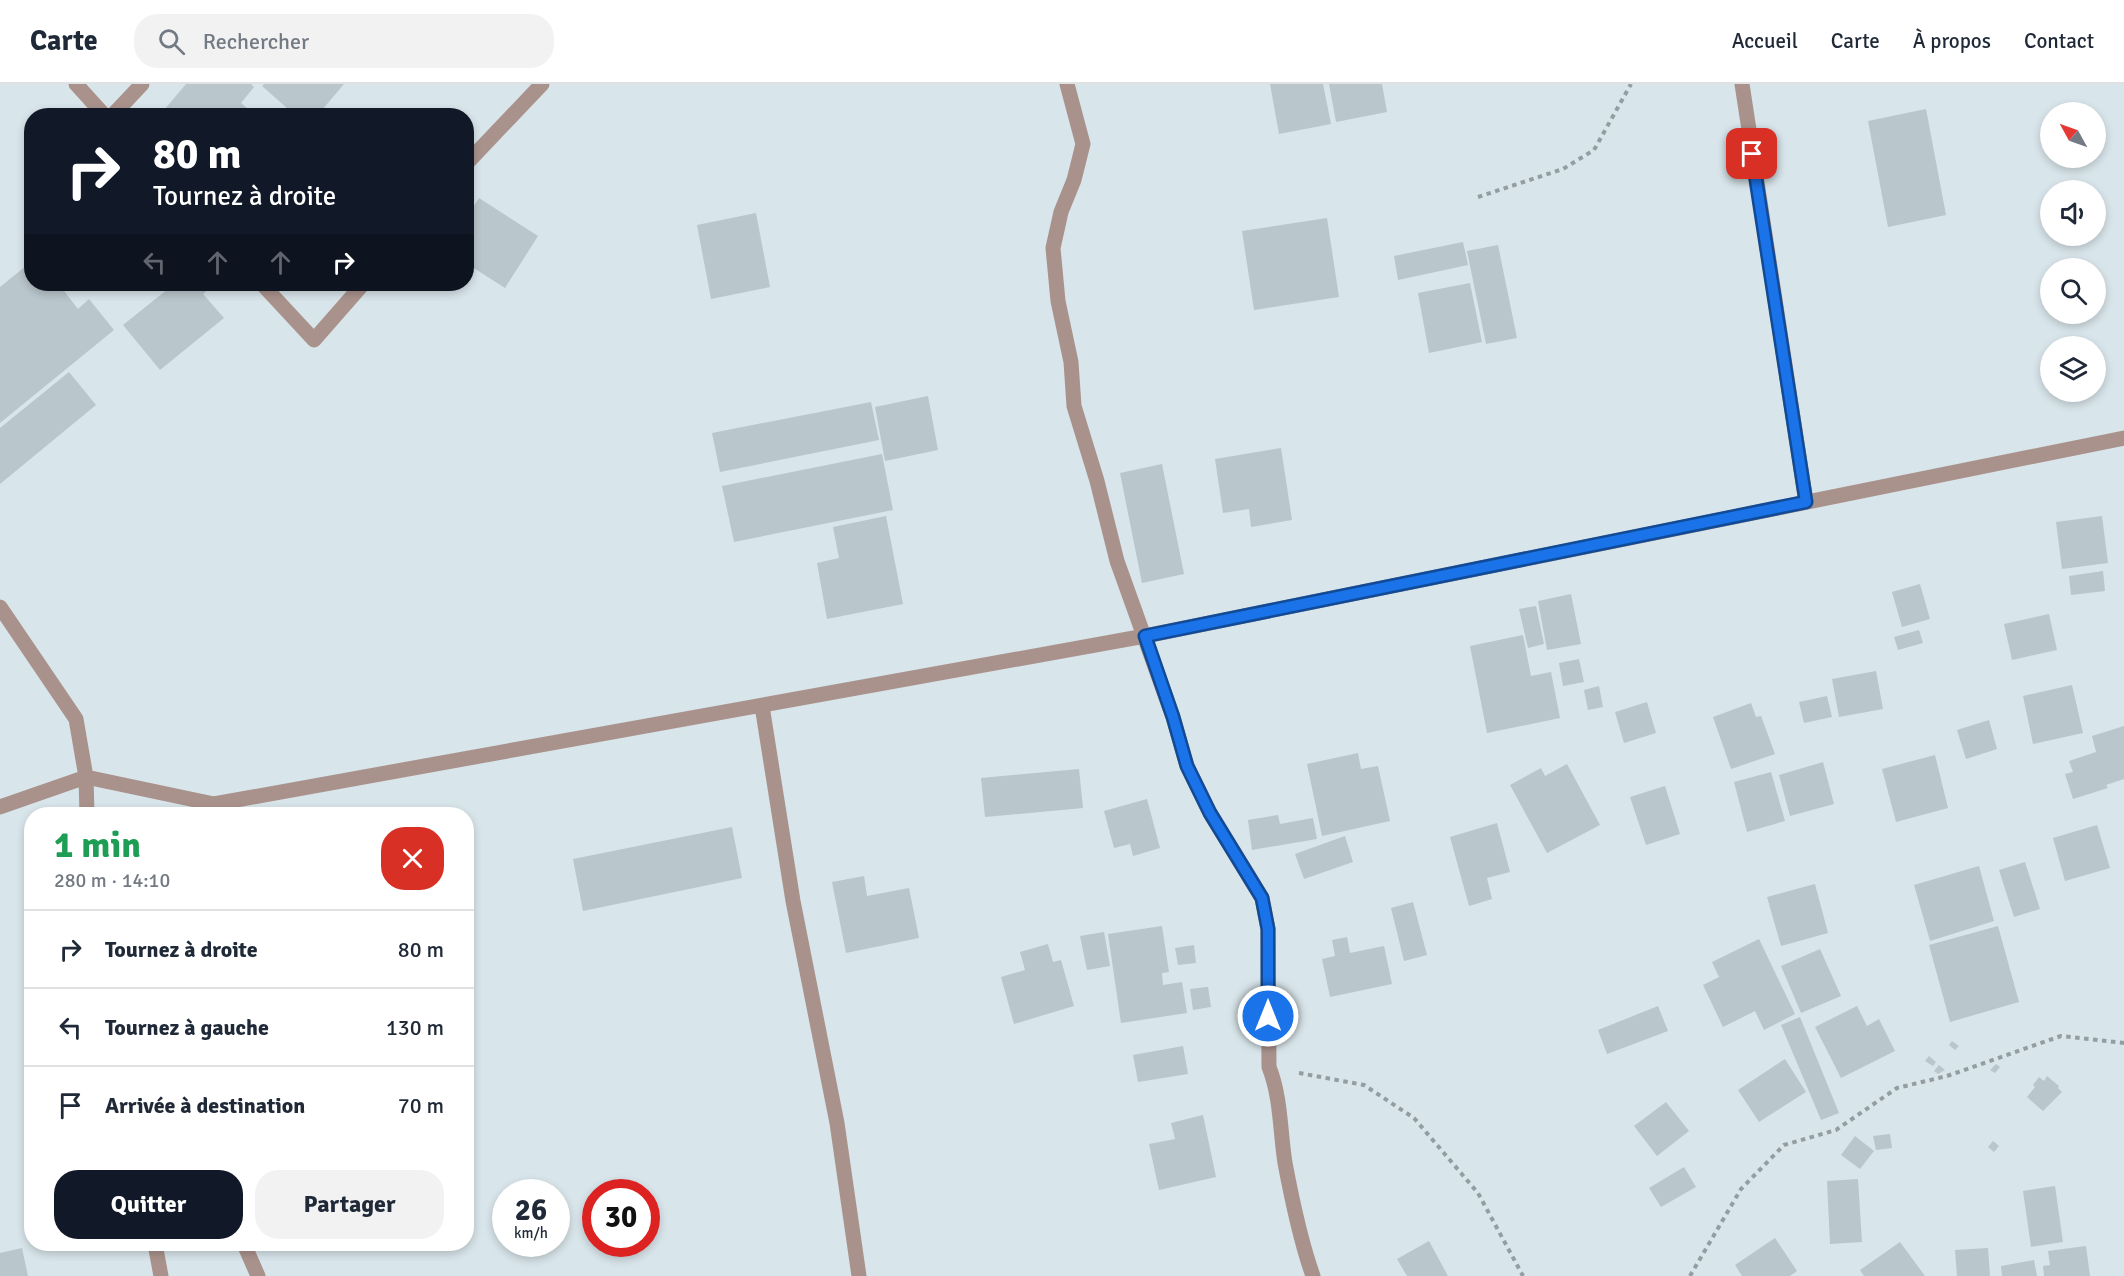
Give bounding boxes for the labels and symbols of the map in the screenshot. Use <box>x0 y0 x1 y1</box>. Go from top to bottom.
north arrow <box>2040 102 2106 168</box>
pin <box>1726 128 1777 179</box>
position arrow <box>1236 984 1300 1048</box>
speed limit sign: 30 <box>582 1179 660 1257</box>

